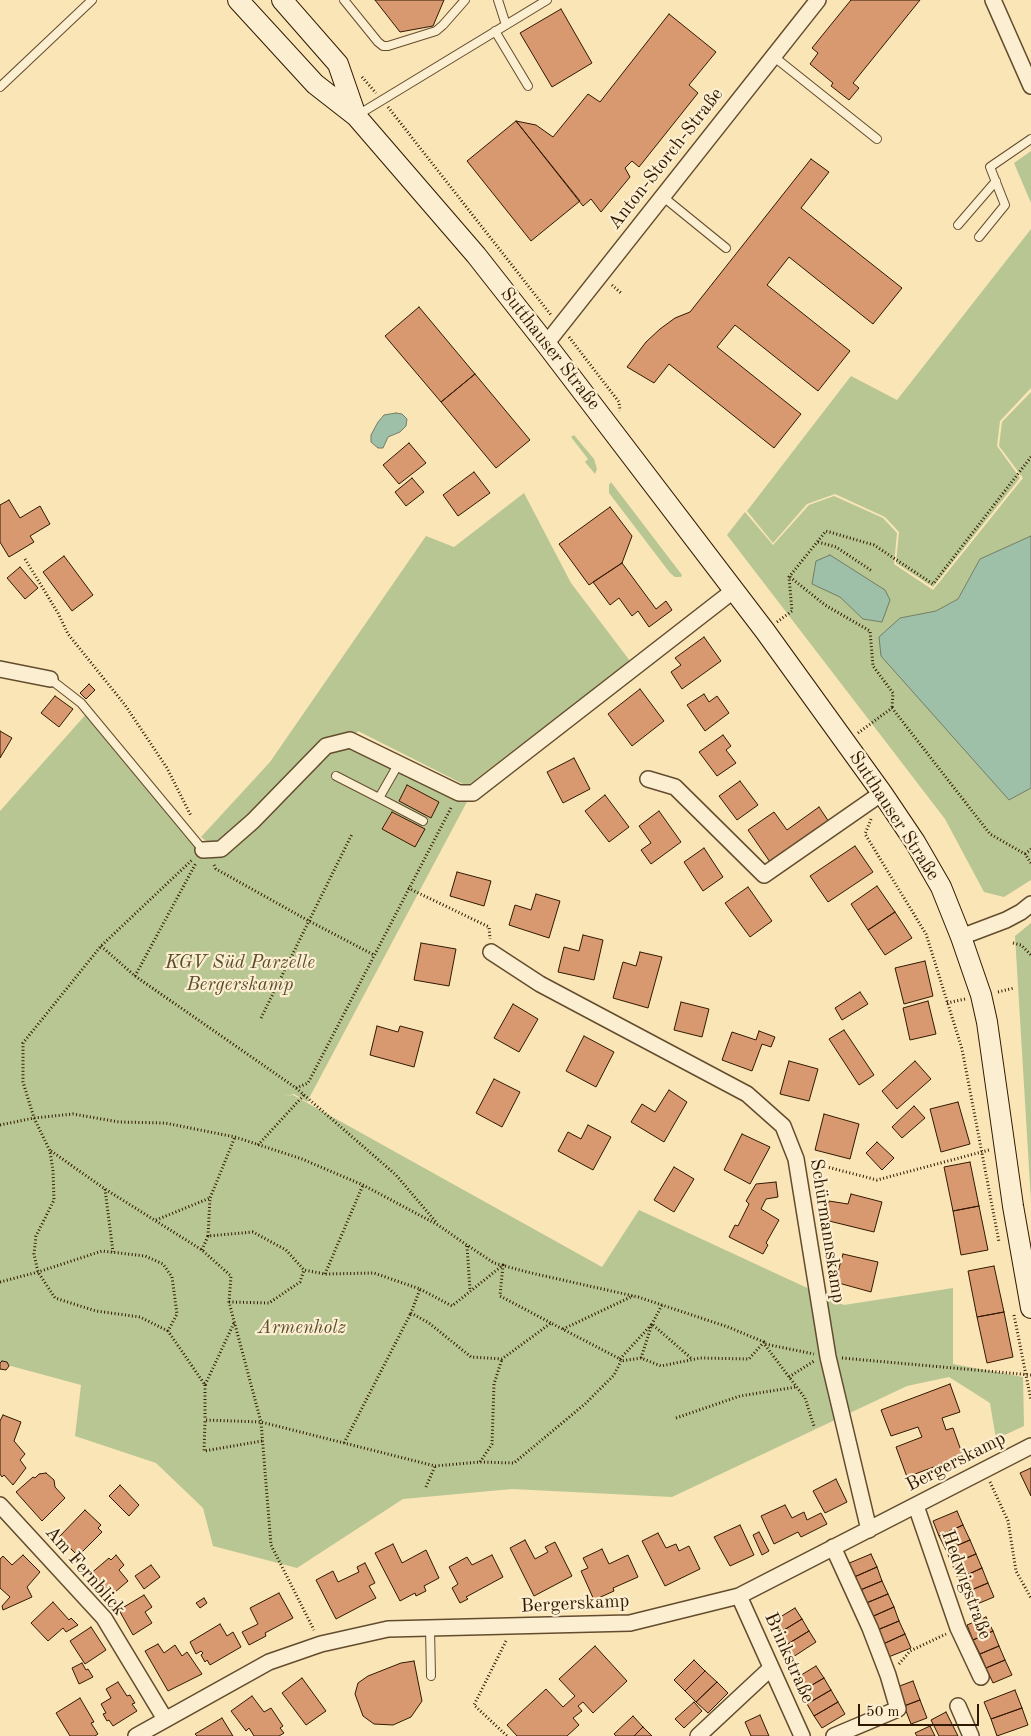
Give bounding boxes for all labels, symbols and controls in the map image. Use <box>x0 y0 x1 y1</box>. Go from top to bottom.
street label: Anton-Storch-Straße <box>604 84 728 234</box>
street label: Sutthauser Straße <box>495 283 605 415</box>
street label: Sutthauser Straße <box>844 747 944 885</box>
park label: KGV Süd Parzelle Bergerskamp <box>165 952 315 996</box>
street label: Schürmannskamp <box>804 1157 850 1305</box>
park label: Armenholz <box>258 1317 346 1339</box>
street label: Bergerskamp <box>902 1427 1010 1497</box>
street label: Am Fernblick <box>40 1522 130 1620</box>
street label: Hedwigstraße <box>936 1527 996 1643</box>
street label: Bergerskamp <box>520 1590 630 1618</box>
street label: Brinkstraße <box>759 1609 819 1707</box>
scale bar <box>861 1694 982 1726</box>
text: 50 m <box>866 1705 900 1720</box>

